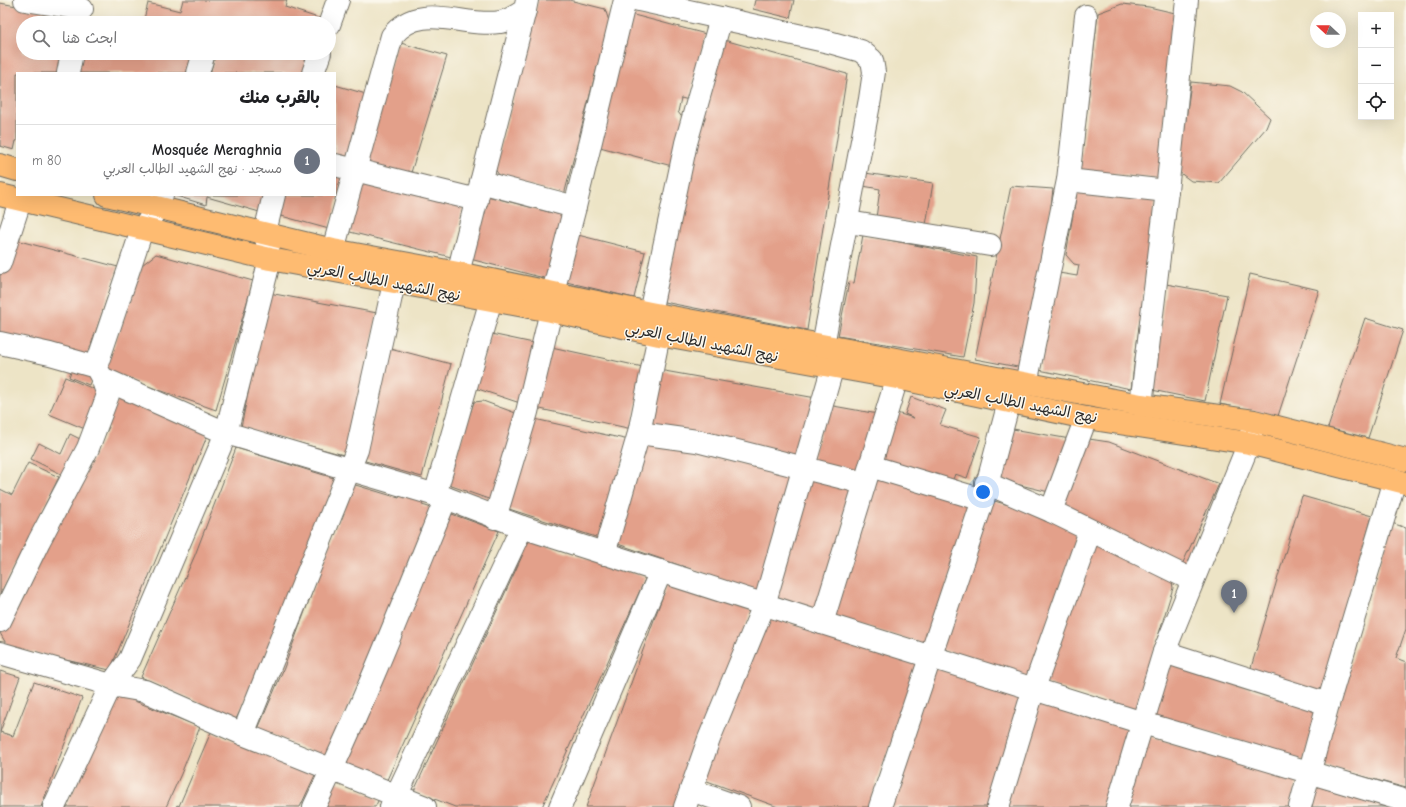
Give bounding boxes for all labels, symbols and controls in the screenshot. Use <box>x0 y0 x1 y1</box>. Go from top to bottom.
north arrow <box>1310 12 1346 48</box>
map controls <box>1358 12 1394 120</box>
button: + <box>1358 12 1394 48</box>
search box <box>16 16 336 60</box>
icon: search <box>30 27 52 49</box>
text: ابحث هنا <box>62 29 117 47</box>
button: − <box>1358 48 1394 84</box>
button: locate <box>1358 84 1394 120</box>
text: بالقرب منك <box>239 88 320 107</box>
text: Mosquée Meraghnia <box>152 141 282 159</box>
text: 80 m <box>32 153 62 168</box>
text: 1 <box>304 153 310 168</box>
text: مسجد · نهج الشهيد الطالب العربي <box>103 161 282 176</box>
street label: نهج الشهيد الطالب العربي <box>305 257 462 309</box>
street label: نهج الشهيد الطالب العربي <box>623 318 780 370</box>
street label: نهج الشهيد الطالب العربي <box>942 379 1099 431</box>
your location <box>973 482 993 502</box>
pin: 1 <box>1221 580 1247 613</box>

